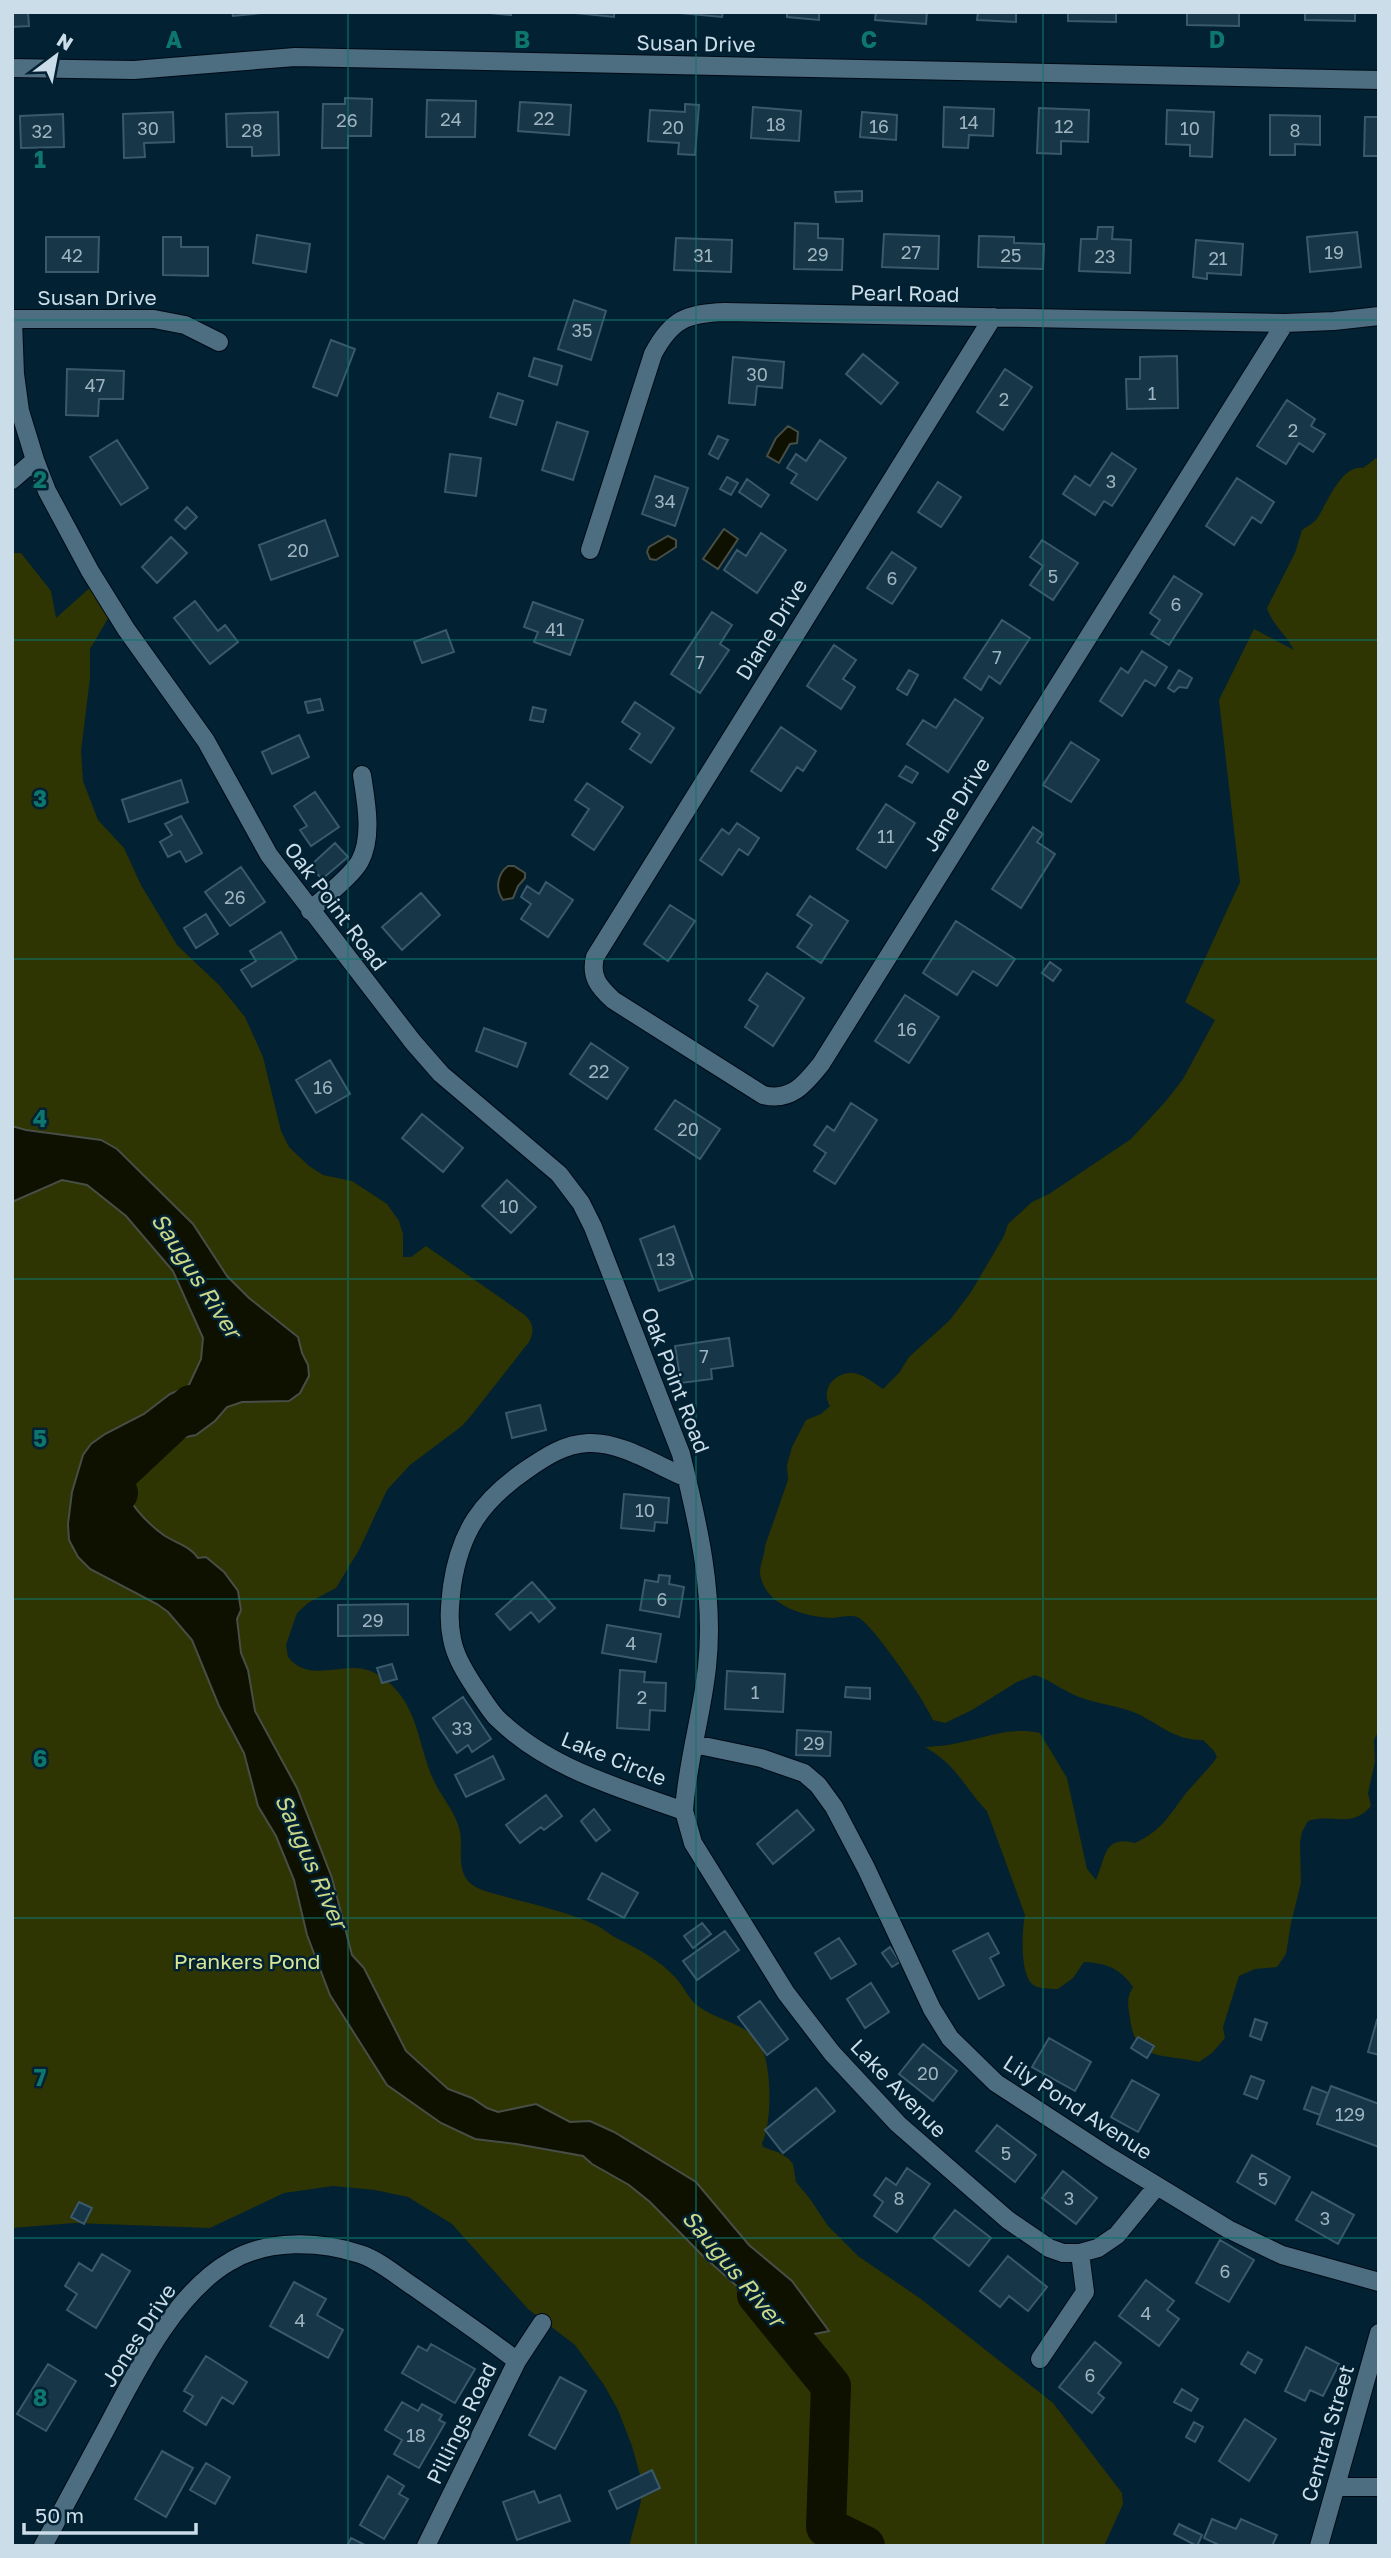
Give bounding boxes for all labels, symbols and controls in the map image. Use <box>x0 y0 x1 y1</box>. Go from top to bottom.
north arrow <box>21 21 91 91</box>
text: A <box>166 25 183 53</box>
text: B <box>514 25 530 53</box>
text: C <box>861 25 877 53</box>
text: D <box>1209 25 1225 53</box>
text: N <box>53 28 77 55</box>
street label: Susan Drive <box>636 29 756 57</box>
house number: 22 <box>534 107 554 129</box>
house number: 24 <box>440 108 462 130</box>
house number: 26 <box>336 109 358 131</box>
house number: 14 <box>959 111 979 133</box>
house number: 18 <box>766 113 786 135</box>
house number: 16 <box>869 115 889 137</box>
house number: 12 <box>1054 115 1074 137</box>
house number: 20 <box>662 116 684 138</box>
house number: 30 <box>137 117 159 139</box>
house number: 10 <box>1180 117 1200 139</box>
house number: 28 <box>241 119 263 141</box>
house number: 8 <box>1290 119 1300 141</box>
house number: 32 <box>32 120 52 142</box>
text: 1 <box>34 145 46 173</box>
house number: 27 <box>901 241 921 263</box>
house number: 19 <box>1324 241 1344 263</box>
house number: 29 <box>807 243 829 265</box>
house number: 42 <box>61 244 83 266</box>
house number: 31 <box>693 244 713 266</box>
house number: 25 <box>1001 244 1021 266</box>
house number: 23 <box>1095 245 1115 267</box>
house number: 21 <box>1208 247 1228 269</box>
street label: Pearl Road <box>850 279 960 307</box>
street label: Susan Drive <box>37 284 157 310</box>
house number: 35 <box>572 319 592 341</box>
house number: 30 <box>746 363 768 385</box>
house number: 47 <box>85 374 105 396</box>
house number: 1 <box>1148 382 1157 404</box>
house number: 2 <box>999 388 1009 410</box>
house number: 2 <box>1288 419 1298 441</box>
text: 2 <box>33 465 47 493</box>
house number: 3 <box>1106 470 1116 492</box>
house number: 34 <box>654 490 676 512</box>
house number: 20 <box>287 539 309 561</box>
house number: 5 <box>1048 565 1058 587</box>
house number: 6 <box>887 567 897 589</box>
street label: Diane Drive <box>730 574 812 684</box>
house number: 6 <box>1171 593 1181 615</box>
house number: 41 <box>545 618 565 640</box>
house number: 7 <box>992 646 1002 668</box>
house number: 7 <box>695 651 705 673</box>
street label: Jane Drive <box>917 752 995 856</box>
text: 3 <box>33 784 47 812</box>
house number: 11 <box>877 825 895 847</box>
street label: Oak Point Road <box>279 837 393 975</box>
house number: 26 <box>224 886 246 908</box>
house number: 16 <box>897 1018 917 1040</box>
house number: 22 <box>589 1060 609 1082</box>
house number: 16 <box>313 1076 333 1098</box>
text: 4 <box>33 1104 47 1132</box>
house number: 20 <box>677 1118 699 1140</box>
house number: 10 <box>499 1195 519 1217</box>
water label: Saugus River <box>146 1207 250 1346</box>
house number: 13 <box>656 1248 676 1270</box>
street label: Oak Point Road <box>636 1303 716 1457</box>
house number: 7 <box>699 1345 709 1367</box>
text: 5 <box>33 1424 47 1452</box>
house number: 10 <box>635 1499 655 1521</box>
house number: 6 <box>657 1588 667 1610</box>
house number: 29 <box>362 1609 384 1631</box>
house number: 4 <box>626 1632 637 1654</box>
house number: 1 <box>751 1681 760 1703</box>
house number: 2 <box>637 1686 647 1708</box>
house number: 33 <box>451 1717 473 1739</box>
street label: Lake Circle <box>558 1725 670 1791</box>
house number: 29 <box>803 1732 825 1754</box>
text: 6 <box>33 1744 47 1772</box>
water label: Saugus River <box>270 1789 355 1935</box>
park label: Prankers Pond <box>174 1948 320 1974</box>
street label: Lake Avenue <box>846 2033 952 2143</box>
street label: Lily Pond Avenue <box>999 2049 1157 2165</box>
house number: 20 <box>917 2062 939 2084</box>
text: 7 <box>34 2063 46 2091</box>
house number: 129 <box>1335 2103 1365 2125</box>
house number: 5 <box>1001 2142 1011 2164</box>
house number: 5 <box>1258 2168 1268 2190</box>
house number: 8 <box>894 2187 904 2209</box>
house number: 3 <box>1064 2187 1074 2209</box>
water label: Saugus River <box>677 2204 793 2335</box>
house number: 3 <box>1320 2207 1330 2229</box>
house number: 6 <box>1220 2260 1230 2282</box>
street label: Jones Drive <box>95 2279 181 2391</box>
house number: 4 <box>1141 2302 1152 2324</box>
house number: 4 <box>295 2309 306 2331</box>
street label: Pillings Road <box>420 2358 502 2488</box>
street label: Central Street <box>1295 2361 1359 2505</box>
house number: 6 <box>1085 2364 1095 2386</box>
text: 8 <box>33 2383 47 2411</box>
house number: 18 <box>406 2424 426 2446</box>
scale bar <box>24 2492 196 2536</box>
text: 50 m <box>35 2502 84 2528</box>

